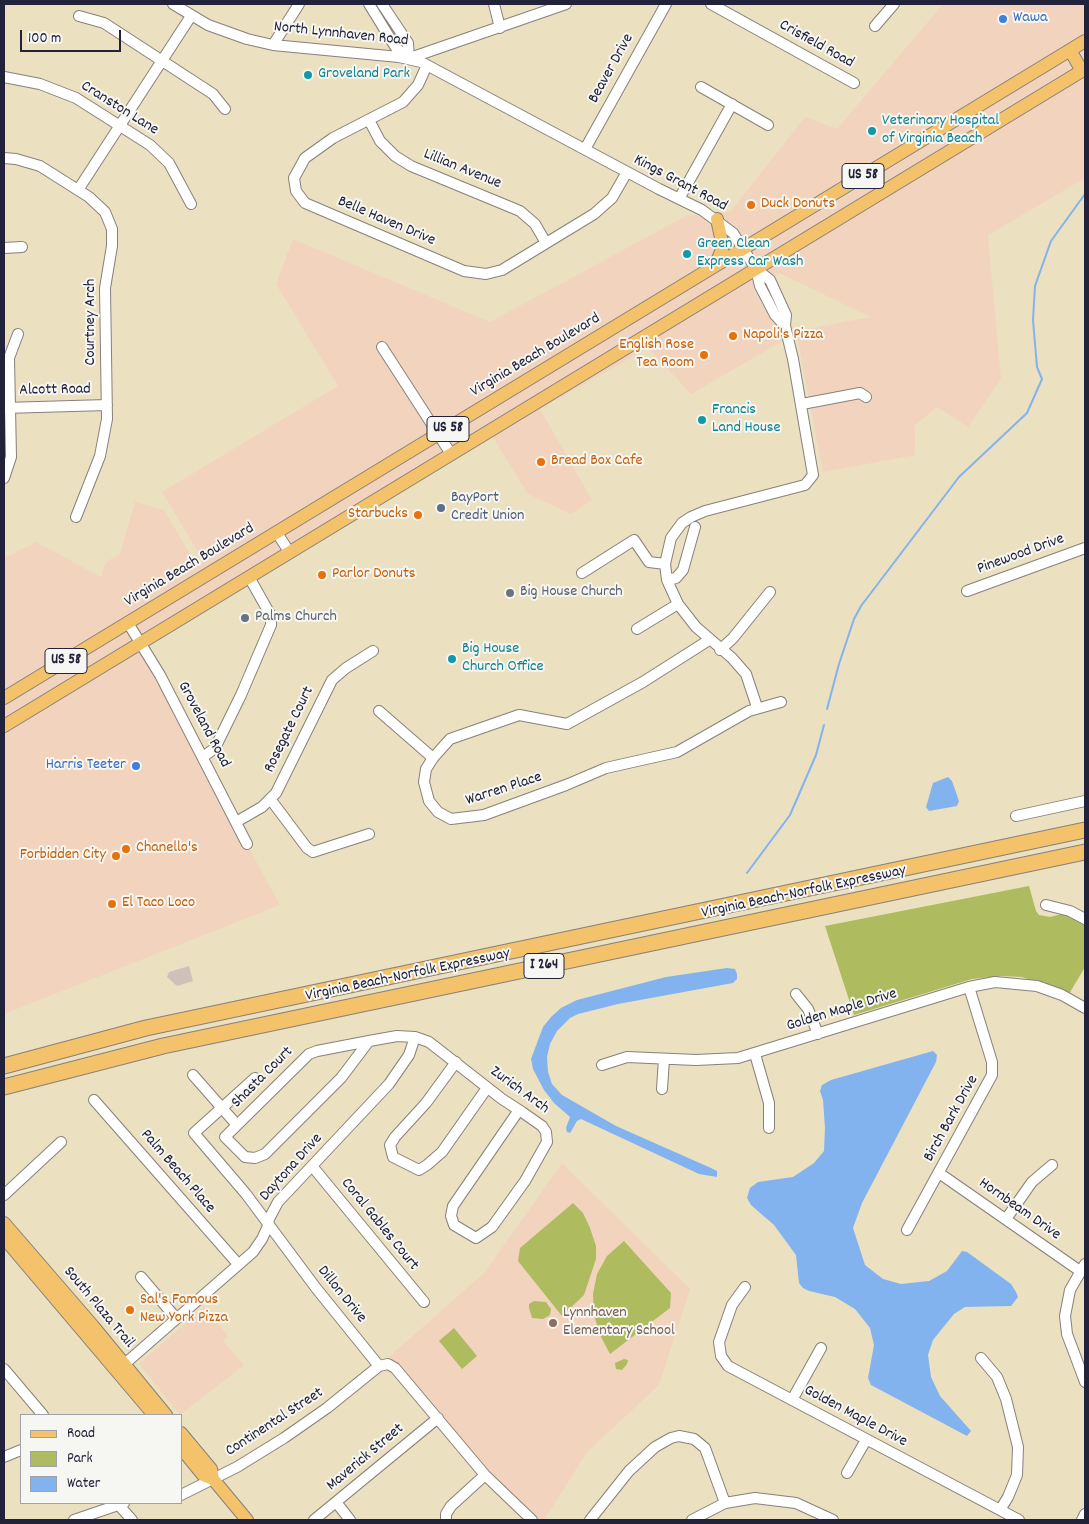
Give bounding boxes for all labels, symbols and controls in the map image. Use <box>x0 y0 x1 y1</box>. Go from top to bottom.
place label: Wawa <box>1013 9 1047 29</box>
marker: Wawa <box>997 13 1009 25</box>
street label: Crisfield Road <box>775 17 857 73</box>
street label: North Lynnhaven Road <box>273 18 409 52</box>
scale bar <box>22 20 124 52</box>
text: 100 m <box>28 28 61 50</box>
street label: Beaver Drive <box>585 31 639 107</box>
place label: Groveland Park <box>318 65 410 85</box>
marker: Groveland Park <box>302 69 314 81</box>
street label: Cranston Lane <box>77 78 161 140</box>
place label: Veterinary Hospital of Virginia Beach <box>882 112 999 150</box>
marker: Veterinary Hospital of Virginia Beach <box>866 125 878 137</box>
street label: Lillian Avenue <box>420 146 504 194</box>
street label: Kings Grant Road <box>630 151 730 217</box>
road number: US 58 <box>842 164 884 188</box>
street label: Belle Haven Drive <box>334 193 438 251</box>
place label: Duck Donuts <box>761 195 835 215</box>
marker: Duck Donuts <box>745 199 757 211</box>
place label: Green Clean Express Car Wash <box>697 235 803 273</box>
marker: Green Clean Express Car Wash <box>681 248 693 260</box>
street label: Courtney Arch <box>82 279 102 365</box>
street label: Virginia Beach Boulevard <box>468 310 604 402</box>
place label: Napoli's Pizza <box>743 326 823 346</box>
marker: Napoli's Pizza <box>727 330 739 342</box>
place label: English Rose Tea Room <box>619 336 694 374</box>
marker: English Rose Tea Room <box>698 349 710 361</box>
street label: Alcott Road <box>19 381 91 401</box>
place label: Francis Land House <box>712 401 781 439</box>
marker: Francis Land House <box>696 414 708 426</box>
road number: US 58 <box>427 416 469 442</box>
place label: Bread Box Cafe <box>551 452 643 472</box>
marker: Bread Box Cafe <box>535 456 547 468</box>
place label: BayPort Credit Union <box>451 489 524 527</box>
marker: BayPort Credit Union <box>435 502 447 514</box>
place label: Starbucks <box>348 505 408 525</box>
marker: Starbucks <box>412 509 424 521</box>
street label: Virginia Beach Boulevard <box>122 520 258 612</box>
street label: Pinewood Drive <box>975 530 1067 580</box>
place label: Parlor Donuts <box>332 565 416 585</box>
marker: Parlor Donuts <box>316 569 328 581</box>
place label: Big House Church <box>520 583 623 603</box>
marker: Big House Church <box>504 587 516 599</box>
place label: Palms Church <box>255 608 337 628</box>
marker: Palms Church <box>239 612 251 624</box>
place label: Big House Church Office <box>462 640 543 678</box>
road number: US 58 <box>45 648 87 674</box>
marker: Big House Church Office <box>446 653 458 665</box>
street label: Groveland Road <box>172 679 234 771</box>
street label: Rosegate Court <box>261 684 319 776</box>
place label: Harris Teeter <box>46 756 126 776</box>
marker: Harris Teeter <box>130 760 142 772</box>
street label: Warren Place <box>464 769 544 811</box>
place label: Chanello's <box>136 839 198 859</box>
marker: Chanello's <box>120 843 132 855</box>
place label: Forbidden City <box>20 846 106 866</box>
marker: Forbidden City <box>110 850 122 862</box>
street label: Virginia Beach-Norfolk Expressway <box>700 862 908 924</box>
place label: El Taco Loco <box>122 894 195 914</box>
marker: El Taco Loco <box>106 898 118 910</box>
street label: Virginia Beach-Norfolk Expressway <box>304 945 512 1007</box>
road number: I 264 <box>524 954 564 978</box>
street label: Golden Maple Drive <box>785 985 899 1037</box>
street label: Shasta Court <box>228 1043 298 1113</box>
street label: Zurich Arch <box>486 1063 552 1119</box>
street label: Birch Bark Drive <box>920 1072 984 1166</box>
street label: Palm Beach Place <box>135 1126 219 1218</box>
street label: Daytona Drive <box>257 1130 327 1206</box>
street label: Coral Gables Court <box>336 1175 422 1275</box>
street label: Hornbeam Drive <box>974 1175 1064 1245</box>
street label: South Plaza Trail <box>58 1263 138 1353</box>
street label: Dillon Drive <box>312 1263 370 1327</box>
place label: Sal's Famous New York Pizza <box>140 1291 228 1329</box>
marker: Sal's Famous New York Pizza <box>124 1304 136 1316</box>
place label: Lynnhaven Elementary School <box>563 1304 675 1342</box>
marker: Lynnhaven Elementary School <box>547 1317 559 1329</box>
street label: Golden Maple Drive <box>800 1382 910 1452</box>
street label: Continental Street <box>222 1384 328 1462</box>
legend <box>20 1414 182 1504</box>
street label: Maverick Street <box>323 1420 409 1496</box>
text: Road <box>67 1423 95 1445</box>
text: Park <box>67 1448 93 1470</box>
text: Water <box>67 1473 100 1495</box>

